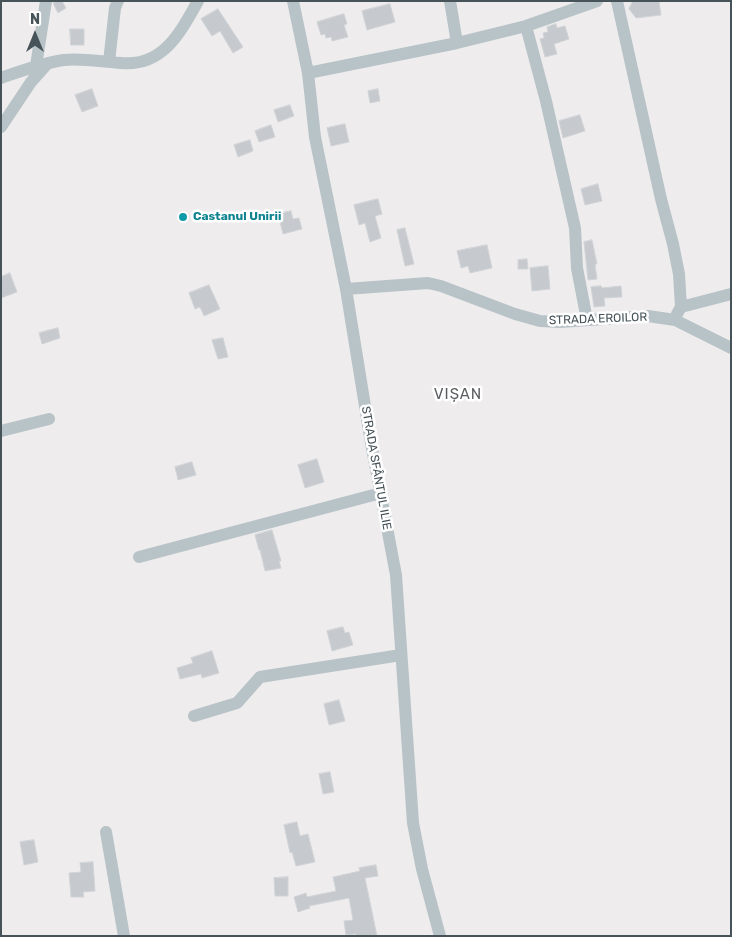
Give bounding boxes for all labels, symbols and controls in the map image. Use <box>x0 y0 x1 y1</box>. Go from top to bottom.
north arrow <box>10 10 60 60</box>
text: N <box>30 11 40 28</box>
place label: Castanul Unirii <box>193 210 281 224</box>
marker: Castanul Unirii <box>177 211 189 223</box>
street label: STRADA EROILOR <box>549 310 647 328</box>
district label: VIȘAN <box>433 386 483 404</box>
street label: STRADA SFÂNTUL ILIE <box>358 405 394 531</box>

